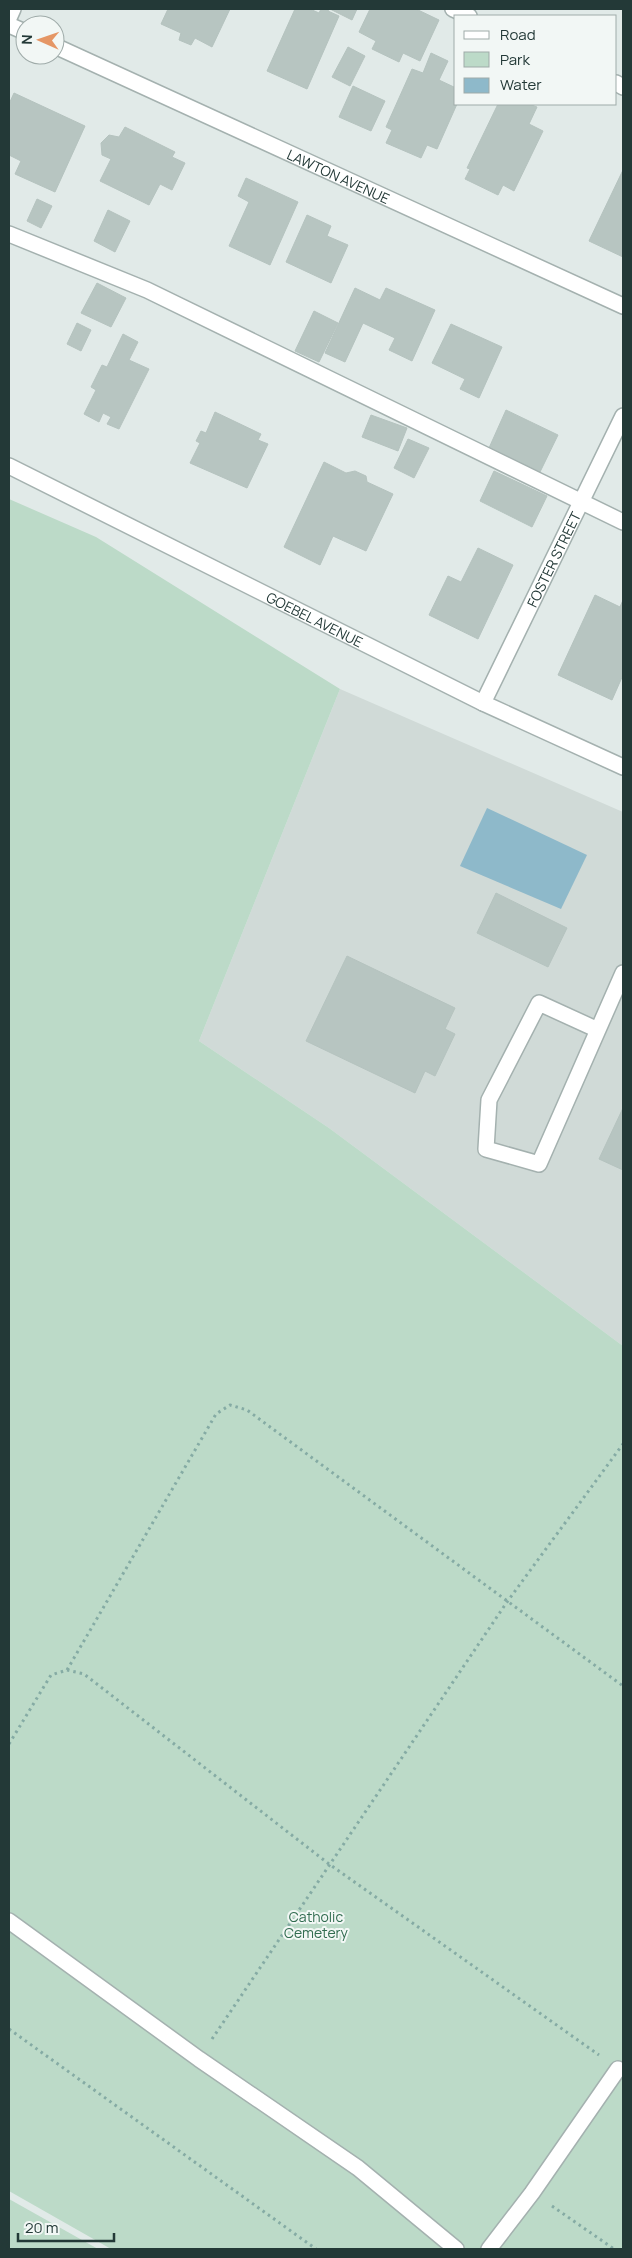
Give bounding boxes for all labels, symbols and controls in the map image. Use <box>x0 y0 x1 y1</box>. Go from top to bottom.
north arrow <box>15 15 65 65</box>
legend <box>454 15 617 105</box>
text: Road <box>500 24 536 45</box>
text: N <box>17 34 36 45</box>
text: Park <box>500 49 530 70</box>
text: Water <box>500 74 542 95</box>
street label: LAWTON AVENUE <box>284 144 393 208</box>
street label: FOSTER STREET <box>522 508 585 610</box>
street label: GOEBEL AVENUE <box>263 587 366 651</box>
park label: Catholic Cemetery <box>284 1907 349 1942</box>
scale bar <box>18 2210 114 2242</box>
text: 20 m <box>25 2217 58 2238</box>

